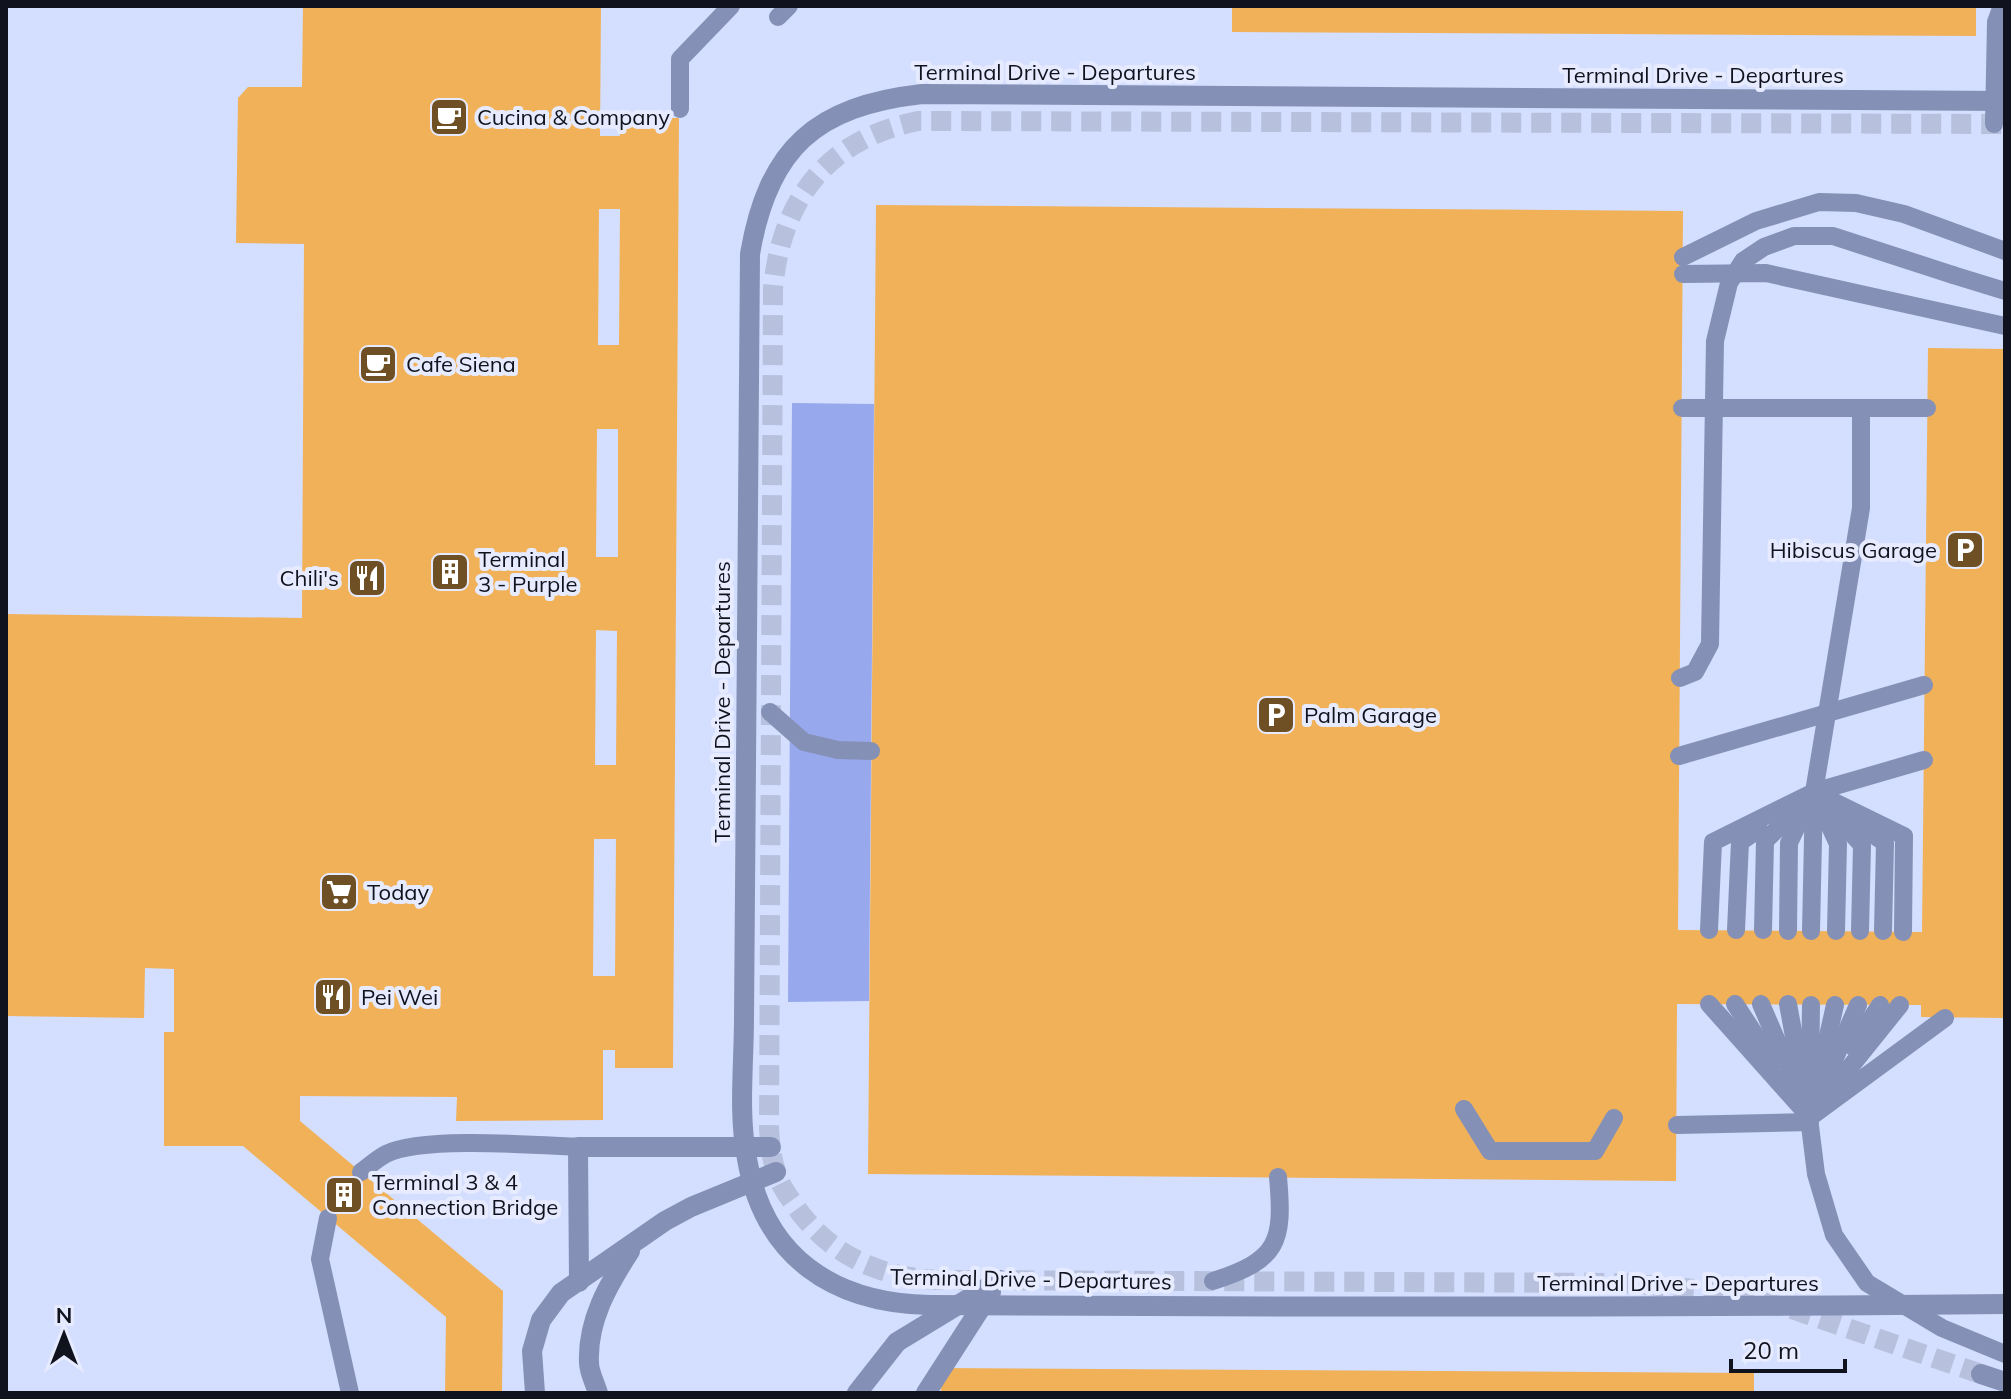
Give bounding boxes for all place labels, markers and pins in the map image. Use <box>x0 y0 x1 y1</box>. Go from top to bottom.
cafe icon: Cucina & Company <box>428 96 470 138</box>
place label: Cucina & Company <box>477 103 670 131</box>
cafe icon: Cafe Siena <box>357 343 399 385</box>
place label: Cafe Siena <box>406 350 516 378</box>
parking icon: Hibiscus Garage <box>1944 529 1986 571</box>
place label: Hibiscus Garage <box>1770 536 1937 564</box>
place label: Terminal 3 - Purple <box>478 545 577 598</box>
building icon: Terminal 3 - Purple <box>429 551 471 593</box>
restaurant icon: Chili's <box>346 557 388 599</box>
place label: Chili's <box>280 564 339 592</box>
parking icon: Palm Garage <box>1255 694 1297 736</box>
place label: Palm Garage <box>1304 701 1437 729</box>
supermarket icon: Today <box>318 871 360 913</box>
place label: Today <box>367 878 429 906</box>
restaurant icon: Pei Wei <box>312 976 354 1018</box>
place label: Pei Wei <box>361 983 438 1011</box>
place label: Terminal 3 & 4 Connection Bridge <box>372 1168 558 1221</box>
building icon: Terminal 3 & 4 Connection Bridge <box>323 1174 365 1216</box>

